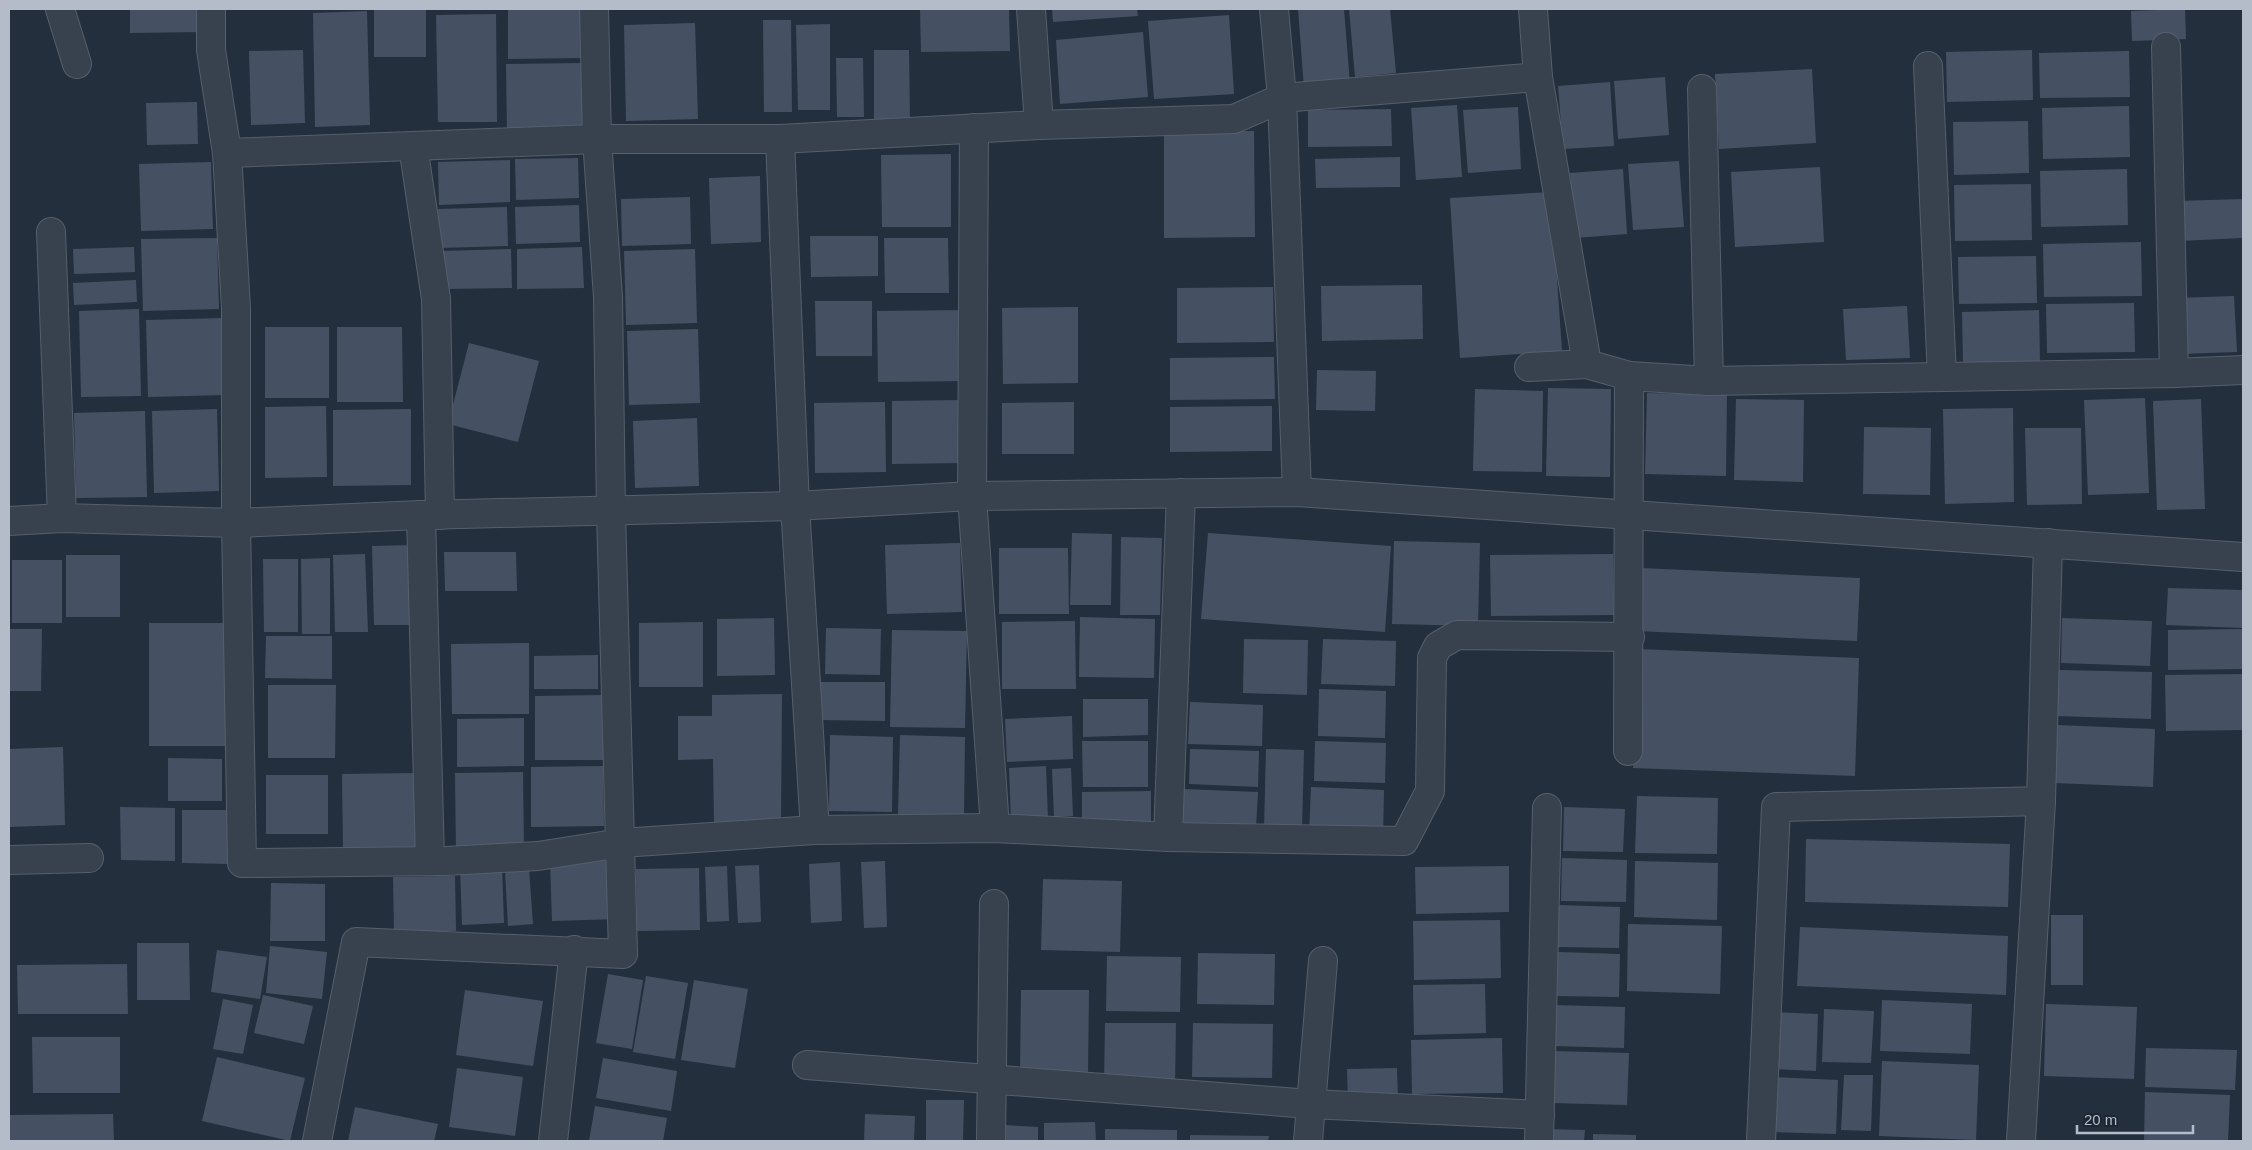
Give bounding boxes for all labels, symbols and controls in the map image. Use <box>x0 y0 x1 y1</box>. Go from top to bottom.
scale bar <box>2077 1102 2193 1134</box>
text: 20 m <box>2084 1111 2117 1128</box>

